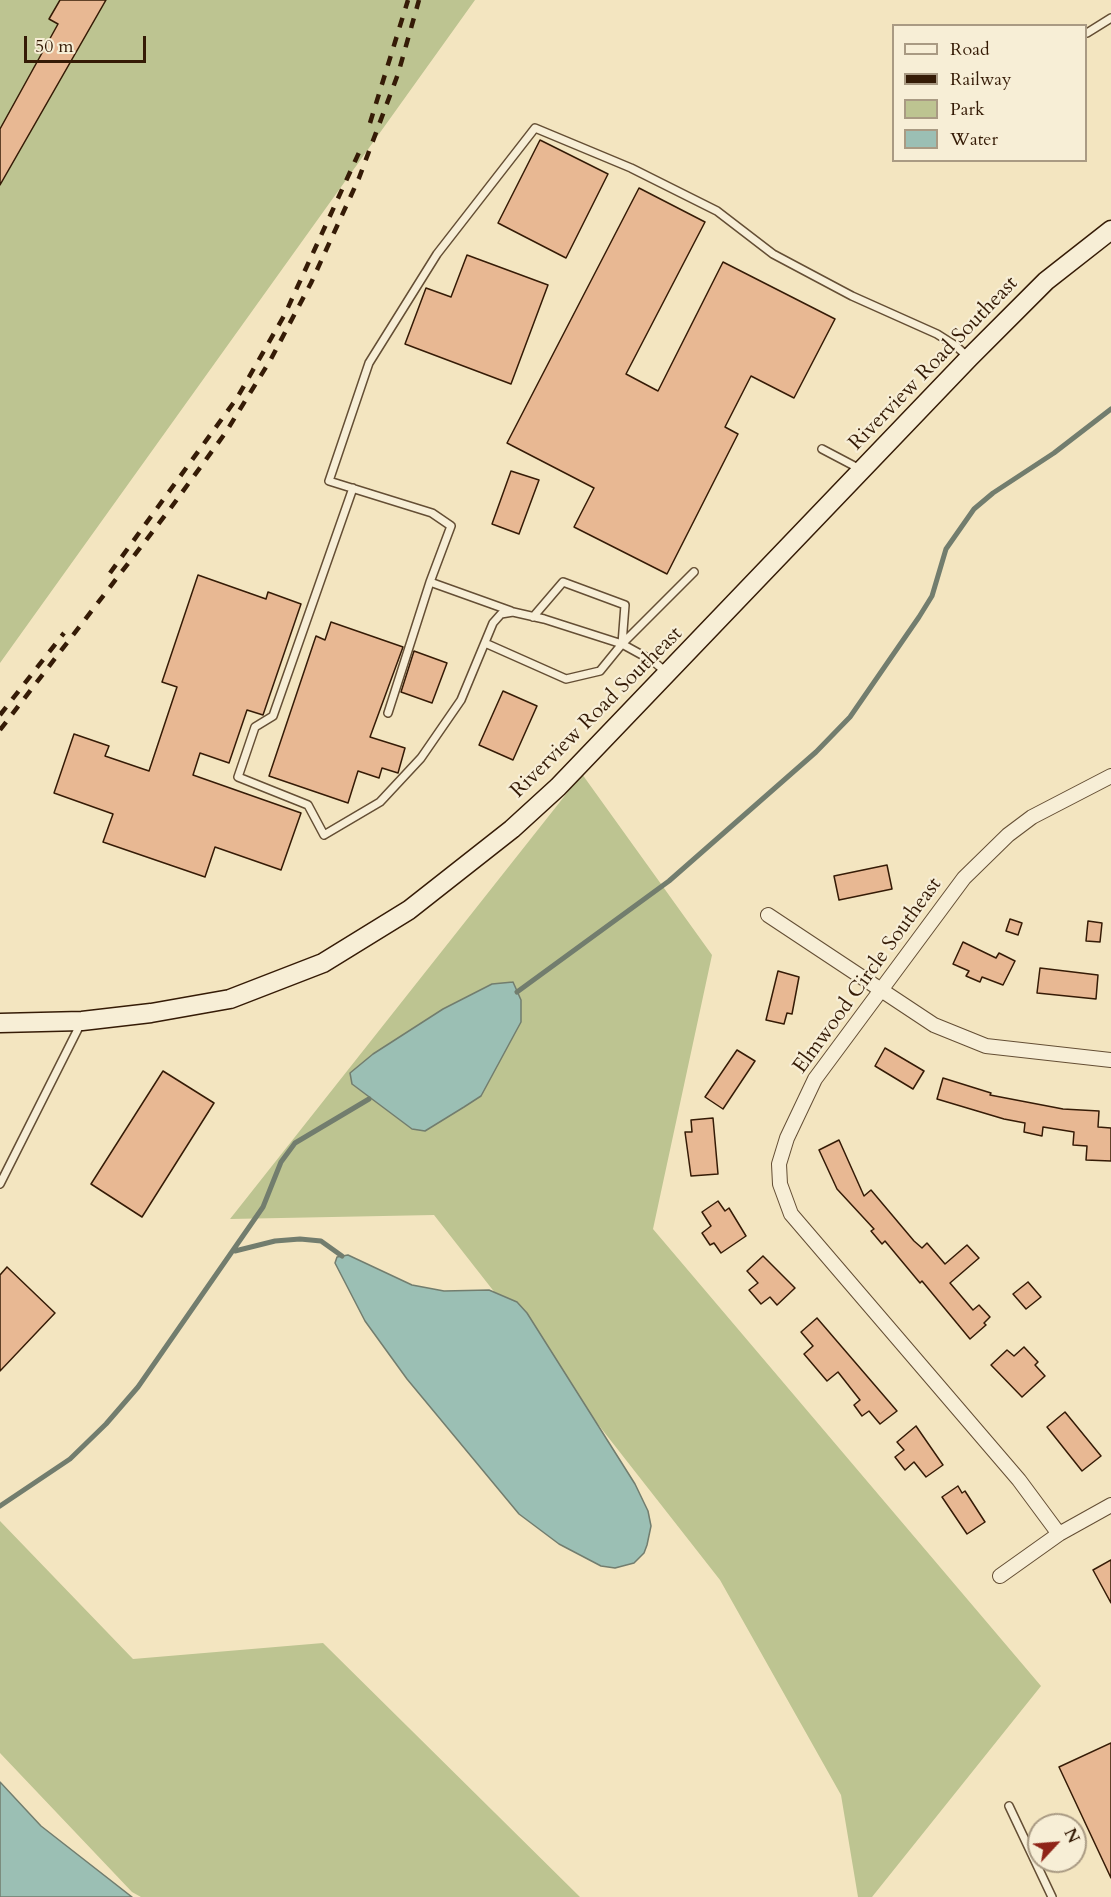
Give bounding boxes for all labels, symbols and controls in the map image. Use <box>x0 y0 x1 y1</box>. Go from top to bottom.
scale bar <box>27 24 148 62</box>
legend <box>892 24 1087 162</box>
text: 50 m <box>35 34 74 59</box>
text: Road <box>950 37 990 62</box>
text: Railway <box>950 67 1012 92</box>
text: Park <box>950 97 985 122</box>
text: Water <box>950 127 998 152</box>
street label: Riverview Road Southeast <box>844 272 1024 456</box>
street label: Riverview Road Southeast <box>506 622 688 804</box>
street label: Elmwood Circle Southeast <box>788 873 948 1079</box>
north arrow <box>1027 1813 1087 1873</box>
text: N <box>1058 1825 1084 1847</box>

